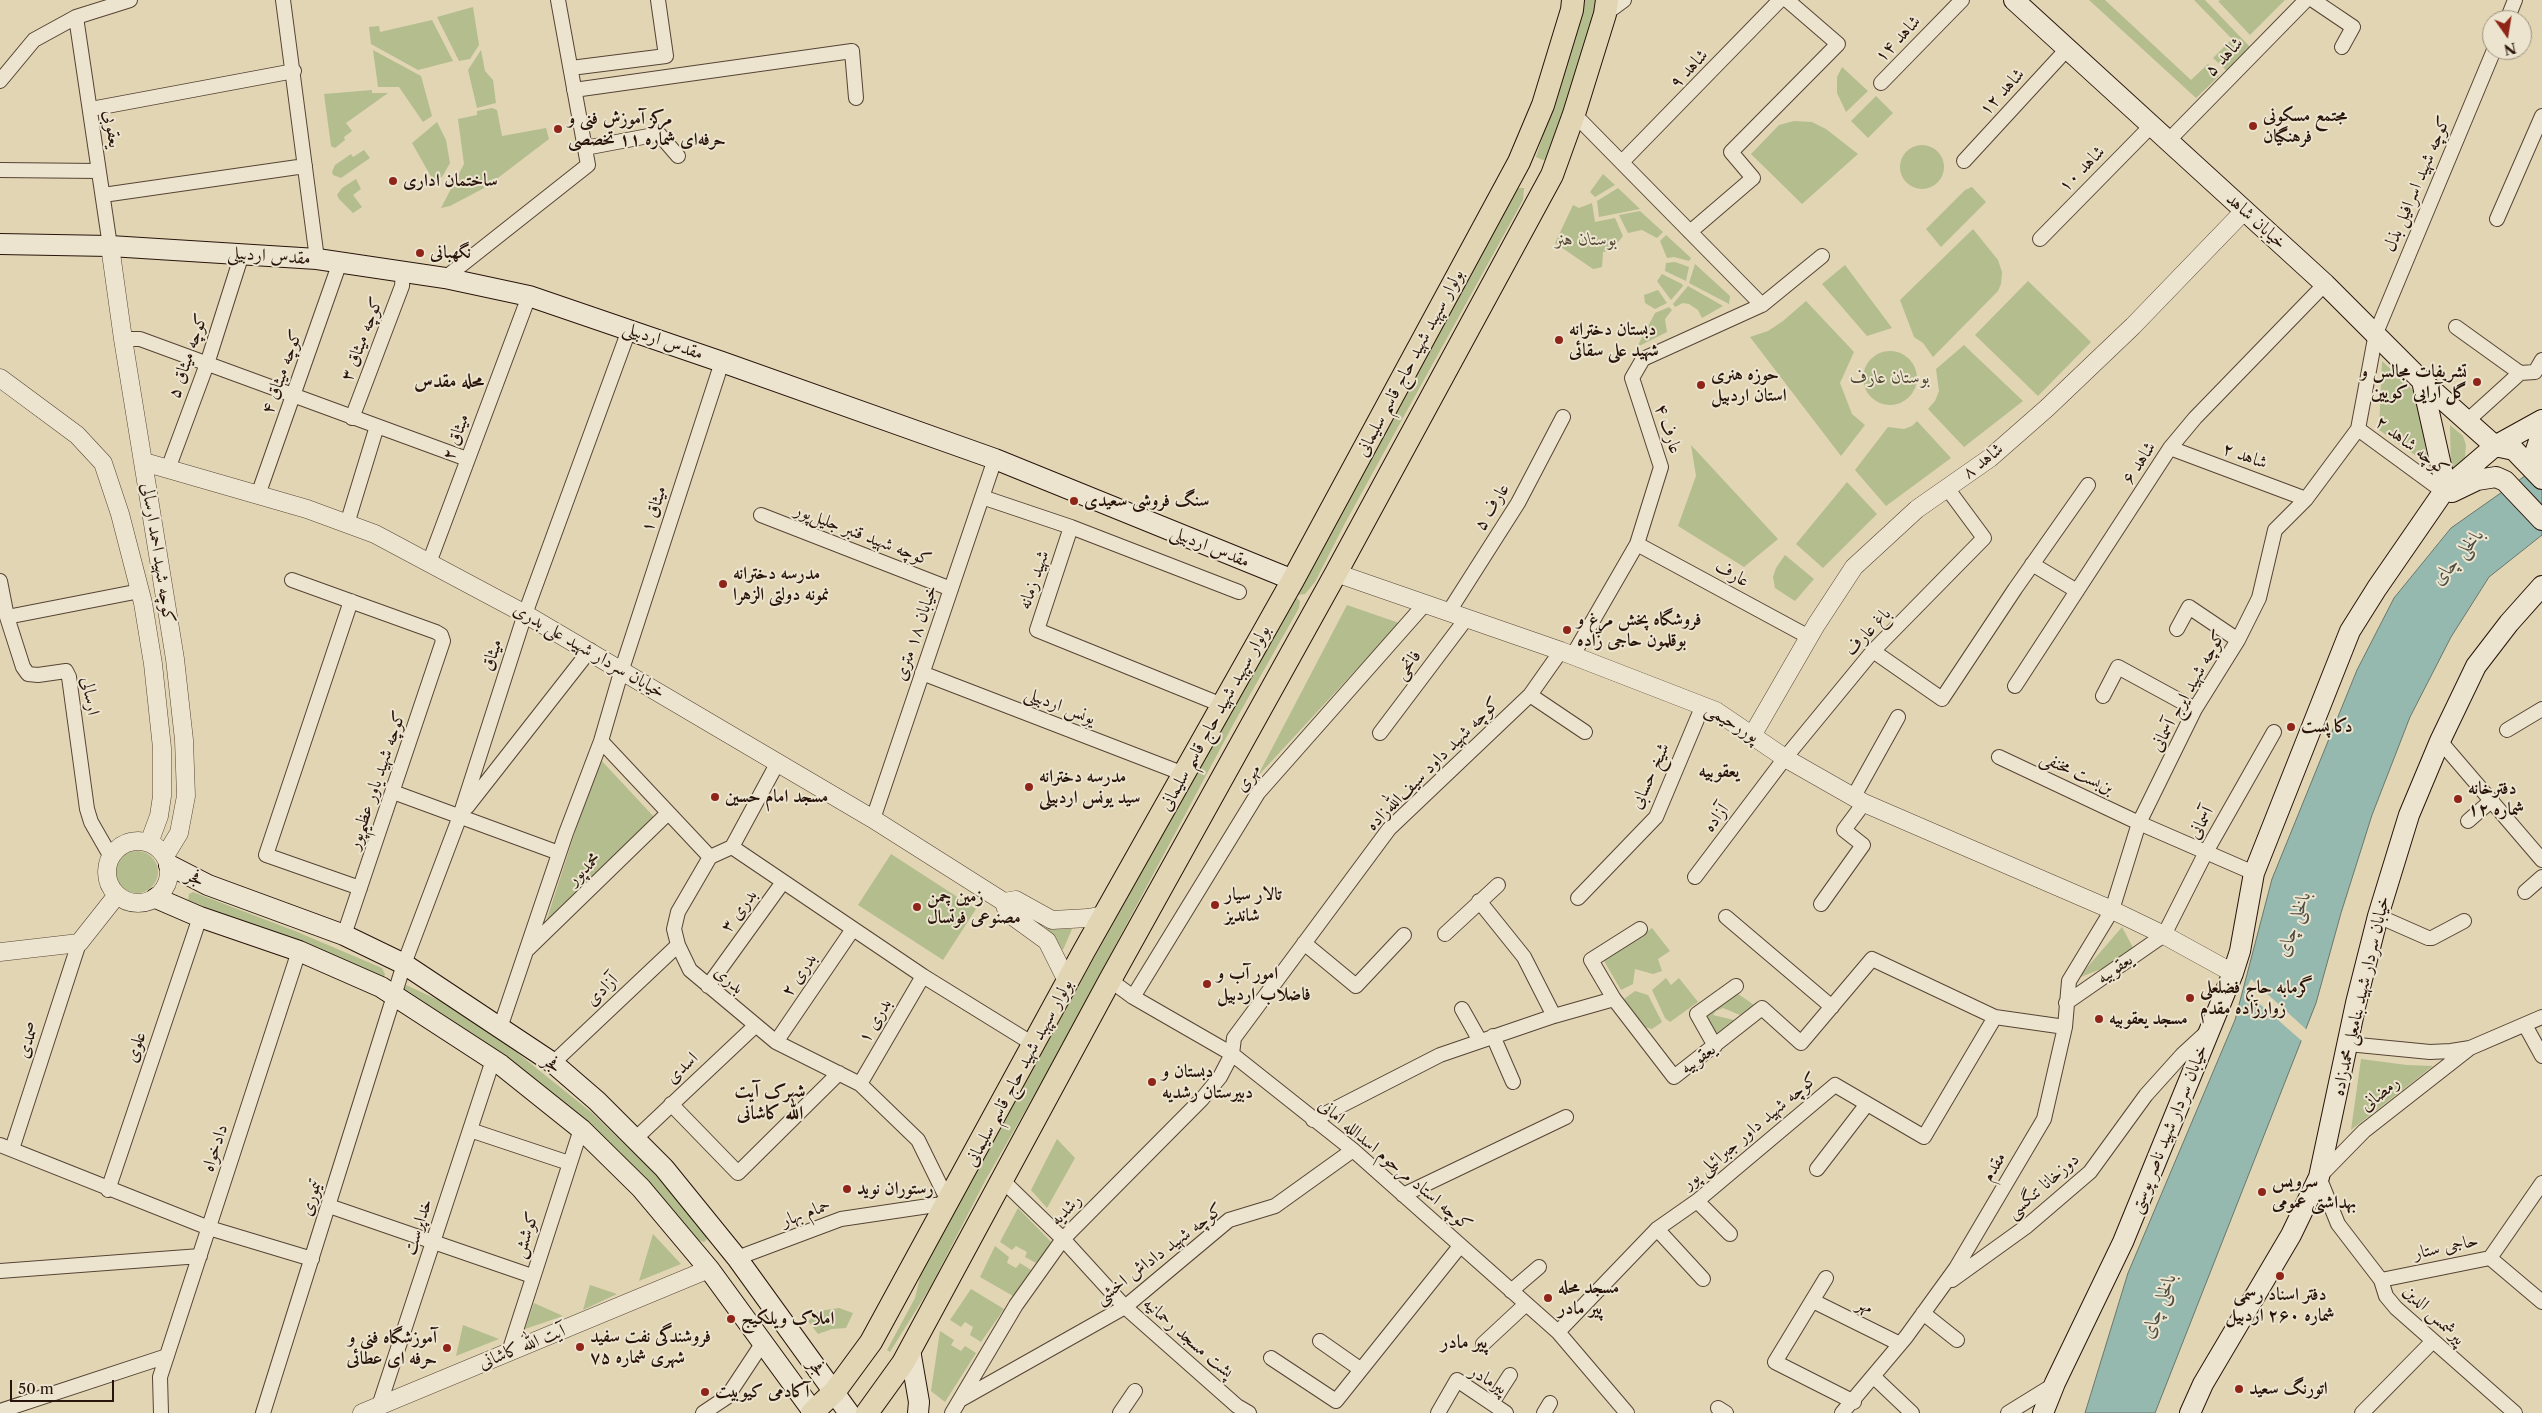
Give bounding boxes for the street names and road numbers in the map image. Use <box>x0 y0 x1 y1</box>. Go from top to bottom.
street label: شاهد ۱۴ <box>1870 11 1926 67</box>
street label: شاهد ۵ <box>2200 33 2248 81</box>
street label: شاهد ۹ <box>1665 45 1713 93</box>
street label: شاهد ۱۲ <box>1975 64 2029 120</box>
street label: یعقوبی <box>99 109 125 149</box>
street label: کوچه شهید اسرافیل بذل <box>2379 113 2455 255</box>
street label: شاهد ۱۰ <box>2054 141 2110 197</box>
street label: خیابان شاهد <box>2221 188 2291 254</box>
street label: مقدس اردبیلی <box>227 242 311 270</box>
street label: بولوار سپهبد شهید حاج قاسم سلیمانی <box>1351 266 1469 460</box>
street label: کوچه میثاق ۳ <box>336 294 388 384</box>
street label: کوچه میثاق ۵ <box>163 311 213 401</box>
street label: مقدس اردبیلی <box>620 317 706 365</box>
street label: کوچه میثاق ۴ <box>257 327 307 417</box>
street label: عارف ۴ <box>1650 401 1686 457</box>
street label: میثاق ۲ <box>438 411 474 463</box>
street label: کوچه شاهد ۲ <box>2371 411 2453 481</box>
street label: شاهد ۸ <box>1958 438 2008 484</box>
street label: شاهد ۶ <box>2117 438 2161 488</box>
street label: شاهد ۲ <box>2220 438 2270 474</box>
street label: عارف ۵ <box>1470 479 1514 535</box>
street label: کوچه شهید احمد ارسالی <box>136 481 180 625</box>
street label: میثاق ۱ <box>636 483 672 535</box>
street label: کوچه شهید قنبر جلیل‌پور <box>792 499 934 571</box>
street label: مقدس اردبیلی <box>1167 521 1253 573</box>
street label: شهید زمانه <box>1014 548 1054 612</box>
street label: عارف <box>1711 556 1753 592</box>
street label: خیابان ۱۸ متری <box>890 582 942 684</box>
street label: خیابان سردار شهید علی بدری <box>509 599 669 703</box>
street label: باغ عارف <box>1840 603 1896 661</box>
street label: بولوار سپهبد شهید حاج قاسم سلیمانی <box>1155 621 1275 815</box>
street label: کوچه شهید ایرج آسمانی <box>2146 626 2230 756</box>
street label: میثاق <box>477 636 507 674</box>
street label: فاتحی <box>1390 646 1426 684</box>
street label: ارسالی <box>76 675 104 717</box>
street label: یونس اردبیلی <box>1021 683 1099 729</box>
street label: کوچه شهید داود سیف‌الله‌زاده <box>1362 693 1504 835</box>
street label: پوررحیمی <box>1701 699 1763 747</box>
street label: کوچه شهید یاور عظیم‌پور <box>343 708 411 852</box>
street label: شیخ حسابی <box>1625 740 1675 812</box>
street label: بن‌بست مخنفی <box>2037 747 2117 799</box>
street label: مهری <box>1230 760 1266 796</box>
street label: آزاده <box>1698 800 1734 836</box>
street label: آسمانی <box>2183 803 2219 843</box>
street label: محمدپور <box>563 848 605 890</box>
street label: فجر <box>182 864 208 892</box>
street label: بدری ۳ <box>716 885 762 937</box>
street label: خیابان سردار شهید بنامعلی محمدزاده <box>2327 894 2395 1098</box>
street label: بدری ۲ <box>777 949 821 1001</box>
street label: یعقوبیه <box>2093 949 2137 989</box>
street label: بدری <box>710 961 748 999</box>
street label: آزادی <box>581 969 623 1011</box>
street label: بولوار سپهبد شهید حاج قاسم سلیمانی <box>960 976 1078 1170</box>
street label: بدری ۱ <box>854 995 896 1047</box>
street label: صمدی <box>12 1019 44 1061</box>
street label: علوی <box>121 1029 151 1065</box>
street label: یعقوبیه <box>1676 1039 1720 1079</box>
street label: خیابان سردار شهید ناصر پوستی <box>2125 1041 2213 1217</box>
street label: اسدی <box>661 1048 703 1088</box>
street label: فجر <box>538 1050 566 1078</box>
street label: کوچه شهید داور جبرائیلی پور <box>1678 1068 1822 1194</box>
street label: رمضانی <box>2356 1072 2404 1116</box>
street label: کوچه استاد مرحوم اسدالله امانی <box>1314 1094 1476 1236</box>
street label: دادخواه <box>197 1122 233 1174</box>
street label: مقدم <box>1977 1148 2011 1186</box>
street label: دوزخانا تنگسی <box>2002 1149 2084 1223</box>
street label: تیموری <box>295 1177 327 1219</box>
street label: رشدیه <box>1046 1190 1086 1230</box>
street label: حمام بهار <box>778 1194 834 1232</box>
street label: خداپرست <box>399 1196 437 1258</box>
street label: کوچه شهید داداش اخشی <box>1091 1199 1227 1309</box>
street label: کوشش <box>508 1209 544 1261</box>
street label: حاجی ستار <box>2412 1230 2480 1264</box>
street label: پیرشمس الدین <box>2398 1280 2470 1350</box>
street label: پشت مسجد رحمانیه <box>1138 1293 1238 1383</box>
street label: مهر <box>1853 1293 1877 1319</box>
street label: آیت الله کاشانی <box>476 1320 568 1374</box>
street label: فجر <box>803 1354 831 1382</box>
street label: پیرمادر <box>1465 1361 1511 1399</box>

